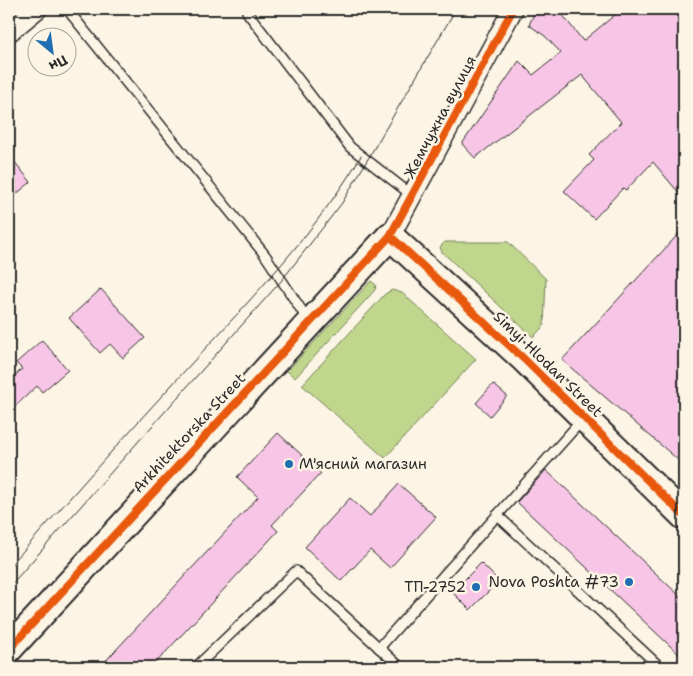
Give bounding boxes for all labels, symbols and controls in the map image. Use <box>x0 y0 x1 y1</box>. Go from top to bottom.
north arrow <box>28 28 78 78</box>
text: Пн <box>46 51 71 76</box>
street label: Жемчужна вулиця <box>399 52 481 182</box>
street label: Simyi Hlodan Street <box>489 307 607 421</box>
street label: Arkhitektorska Street <box>128 369 250 497</box>
place label: М'ясний магазин <box>299 454 427 474</box>
marker: М'ясний магазин <box>283 458 295 470</box>
place label: Nova Poshta #73 <box>488 572 619 592</box>
marker: Nova Poshta #73 <box>623 576 635 588</box>
place label: ТП-2752 <box>404 577 466 597</box>
marker: ТП-2752 <box>470 581 482 593</box>

